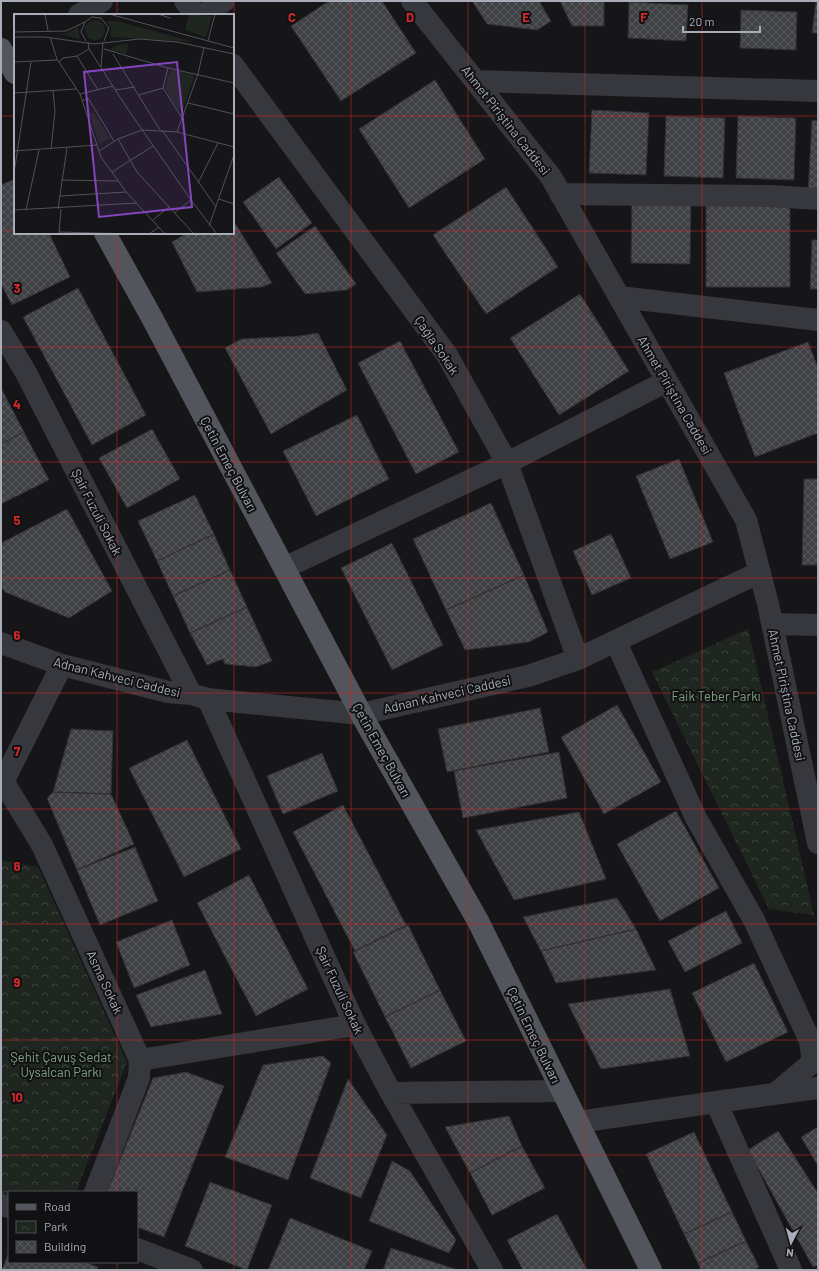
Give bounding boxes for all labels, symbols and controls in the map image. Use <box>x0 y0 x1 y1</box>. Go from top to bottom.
scale bar <box>683 8 760 34</box>
text: C <box>288 9 296 25</box>
text: D <box>406 9 414 25</box>
text: E <box>522 9 530 25</box>
text: F <box>640 9 648 25</box>
inset map <box>14 14 234 234</box>
text: 20 m <box>689 14 715 28</box>
street label: Ahmet Piriştina Caddesi <box>458 62 554 178</box>
text: 3 <box>13 280 21 296</box>
street label: Çağla Sokak <box>411 312 463 378</box>
street label: Ahmet Piriştina Caddesi <box>634 333 716 457</box>
text: 4 <box>13 396 21 412</box>
street label: Çetin Emeç Bulvarı <box>197 414 261 514</box>
street label: Şair Fuzuli Sokak <box>68 466 126 558</box>
text: 5 <box>13 512 21 528</box>
text: 6 <box>14 627 21 643</box>
street label: Ahmet Piriştina Caddesi <box>765 628 809 762</box>
street label: Adnan Kahveci Caddesi <box>52 653 182 701</box>
street label: Adnan Kahveci Caddesi <box>382 672 512 716</box>
park label: Faik Teber Parkı <box>671 688 761 704</box>
street label: Çetin Emeç Bulvarı <box>349 700 415 800</box>
text: 7 <box>14 743 21 759</box>
text: 8 <box>13 858 21 874</box>
street label: Şair Fuzuli Sokak <box>313 944 368 1037</box>
street label: Asma Sokak <box>83 948 127 1017</box>
text: 9 <box>14 974 21 990</box>
street label: Çetin Emeç Bulvarı <box>504 984 564 1086</box>
park label: Şehit Çavuş Sedat Uysalcan Parkı <box>10 1049 112 1080</box>
text: 10 <box>11 1089 23 1105</box>
legend <box>8 1191 138 1263</box>
text: Road <box>44 1199 71 1213</box>
text: Park <box>44 1219 68 1233</box>
north arrow <box>771 1223 811 1263</box>
text: Building <box>44 1239 86 1253</box>
text: N <box>786 1247 794 1260</box>

